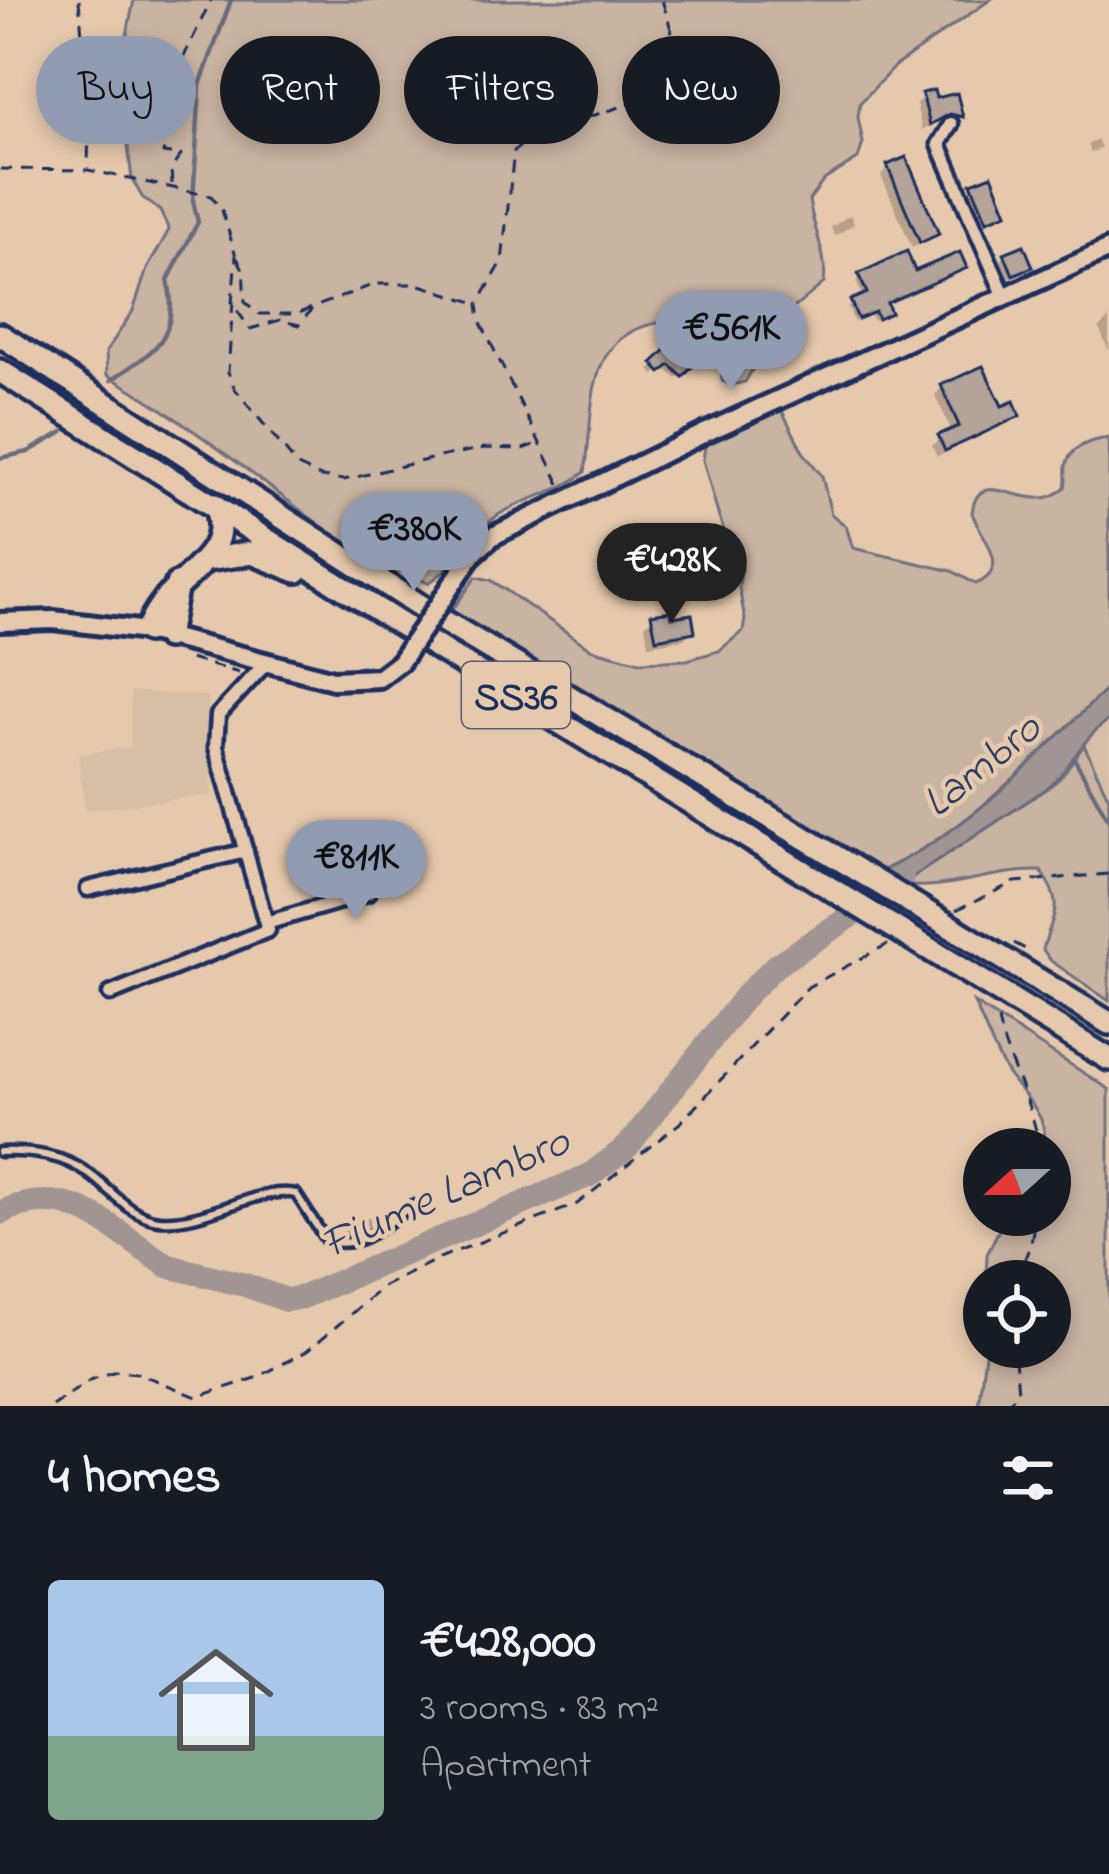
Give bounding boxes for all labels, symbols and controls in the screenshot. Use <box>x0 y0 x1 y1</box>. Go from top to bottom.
chip: Buy <box>36 36 196 144</box>
chip: Rent <box>220 36 380 144</box>
chip: Filters <box>404 36 598 144</box>
chip: New <box>622 36 780 144</box>
pin: €561K <box>647 291 815 393</box>
text: €561K <box>682 301 780 358</box>
pin: €380K <box>330 492 498 594</box>
text: €380K <box>367 502 461 559</box>
pin: €428K <box>588 523 756 625</box>
text: €428K <box>624 533 720 590</box>
road number: SS36 <box>462 662 570 728</box>
water label: Lambro <box>909 697 1058 836</box>
pin: €811K <box>272 820 440 922</box>
text: €811K <box>313 830 399 887</box>
water label: Fiume Lambro <box>311 1110 582 1279</box>
north arrow <box>963 1128 1071 1236</box>
map controls <box>963 1128 1071 1368</box>
button: locate <box>963 1260 1071 1368</box>
text: 4 homes <box>48 1441 221 1516</box>
icon: filters <box>995 1445 1061 1511</box>
text: €428,000 <box>420 1606 596 1681</box>
icon: home <box>144 1628 288 1772</box>
text: 3 rooms · 83 m² <box>420 1681 659 1738</box>
text: Apartment <box>420 1738 592 1795</box>

